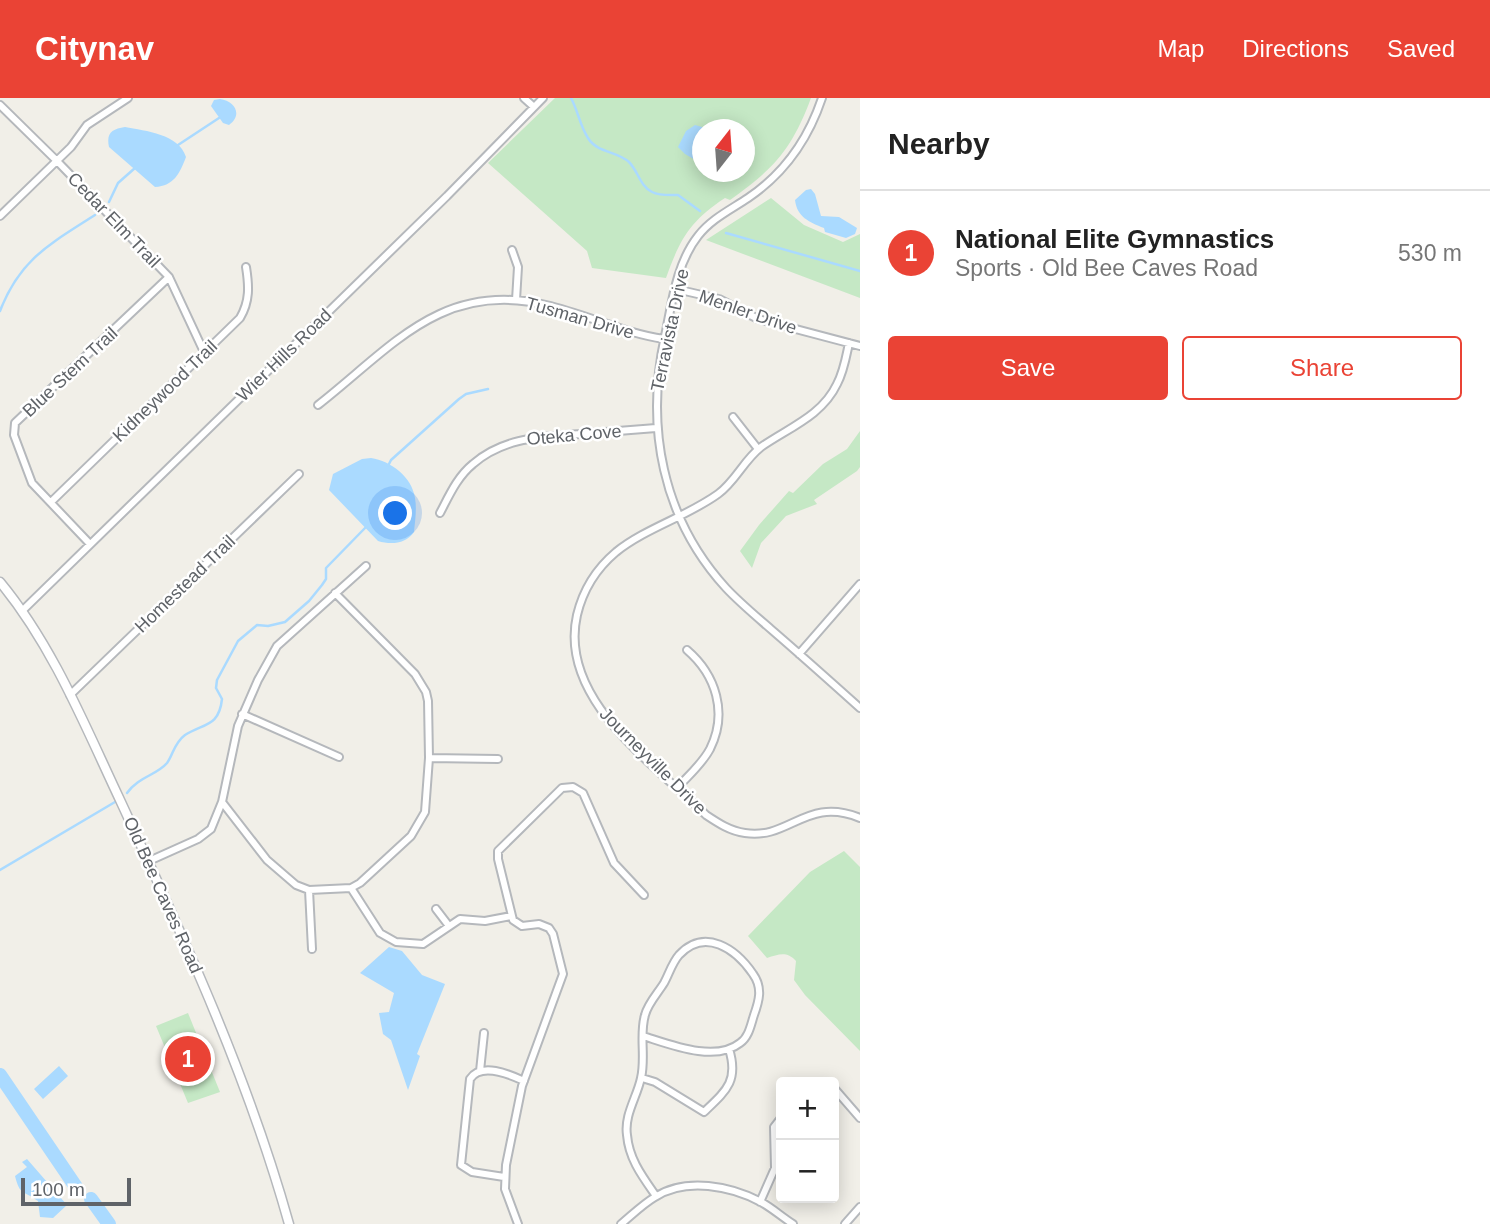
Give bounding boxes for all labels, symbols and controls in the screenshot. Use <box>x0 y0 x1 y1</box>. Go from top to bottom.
text: Citynav <box>35 30 154 67</box>
text: Map <box>1158 35 1204 62</box>
text: Directions <box>1242 35 1349 62</box>
text: Saved <box>1387 35 1455 62</box>
north arrow <box>692 119 755 182</box>
text: Nearby <box>888 127 990 160</box>
street label: Cedar Elm Trail <box>64 168 164 272</box>
text: National Elite Gymnastics <box>955 224 1274 254</box>
text: 1 <box>905 240 917 266</box>
text: 530 m <box>1398 240 1462 266</box>
text: Sports · Old Bee Caves Road <box>955 255 1258 281</box>
street label: Terravista Drive <box>647 267 693 393</box>
street label: Menler Drive <box>697 286 799 338</box>
street label: Tusman Drive <box>524 293 636 343</box>
street label: Wier Hills Road <box>232 305 336 405</box>
street label: Blue Stem Trail <box>19 323 121 421</box>
street label: Kidneywood Trail <box>109 336 221 446</box>
button: Save <box>888 336 1168 400</box>
button: Share <box>1182 336 1462 400</box>
street label: Oteka Cove <box>526 421 622 449</box>
your location <box>378 496 412 530</box>
street label: Homestead Trail <box>131 531 239 637</box>
street label: Journeyville Drive <box>596 704 710 818</box>
street label: Old Bee Caves Road <box>119 814 207 976</box>
pin: 1 <box>165 1033 211 1085</box>
map controls <box>776 1077 839 1203</box>
button: + <box>776 1077 839 1140</box>
button: − <box>776 1140 839 1203</box>
scale bar <box>21 1175 131 1207</box>
text: 100 m <box>32 1179 85 1200</box>

